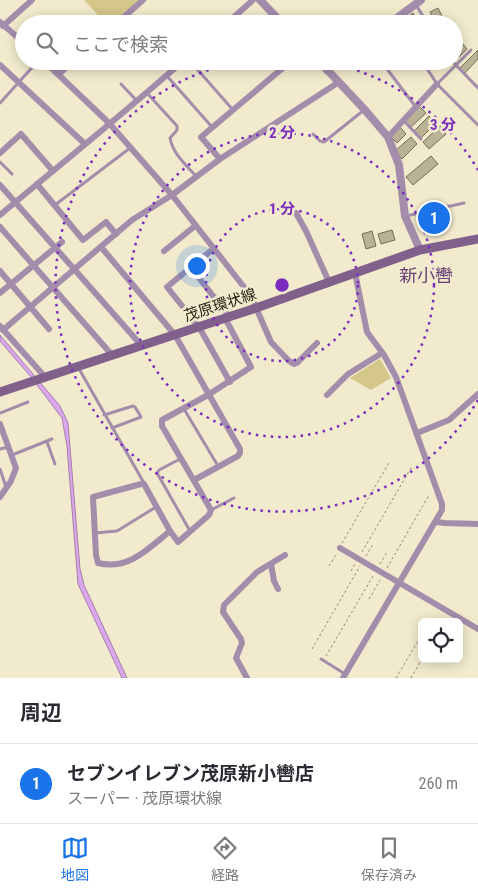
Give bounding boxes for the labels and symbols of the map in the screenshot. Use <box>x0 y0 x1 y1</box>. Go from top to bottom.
text: 3 分 <box>430 116 456 134</box>
text: 2 分 <box>269 124 295 142</box>
pin: 1 <box>418 199 450 237</box>
text: 1 分 <box>269 200 295 218</box>
your location <box>184 253 210 279</box>
district label: 新小轡 <box>399 265 453 286</box>
centre of rings <box>273 276 291 294</box>
street label: 茂原環状線 <box>182 285 258 325</box>

